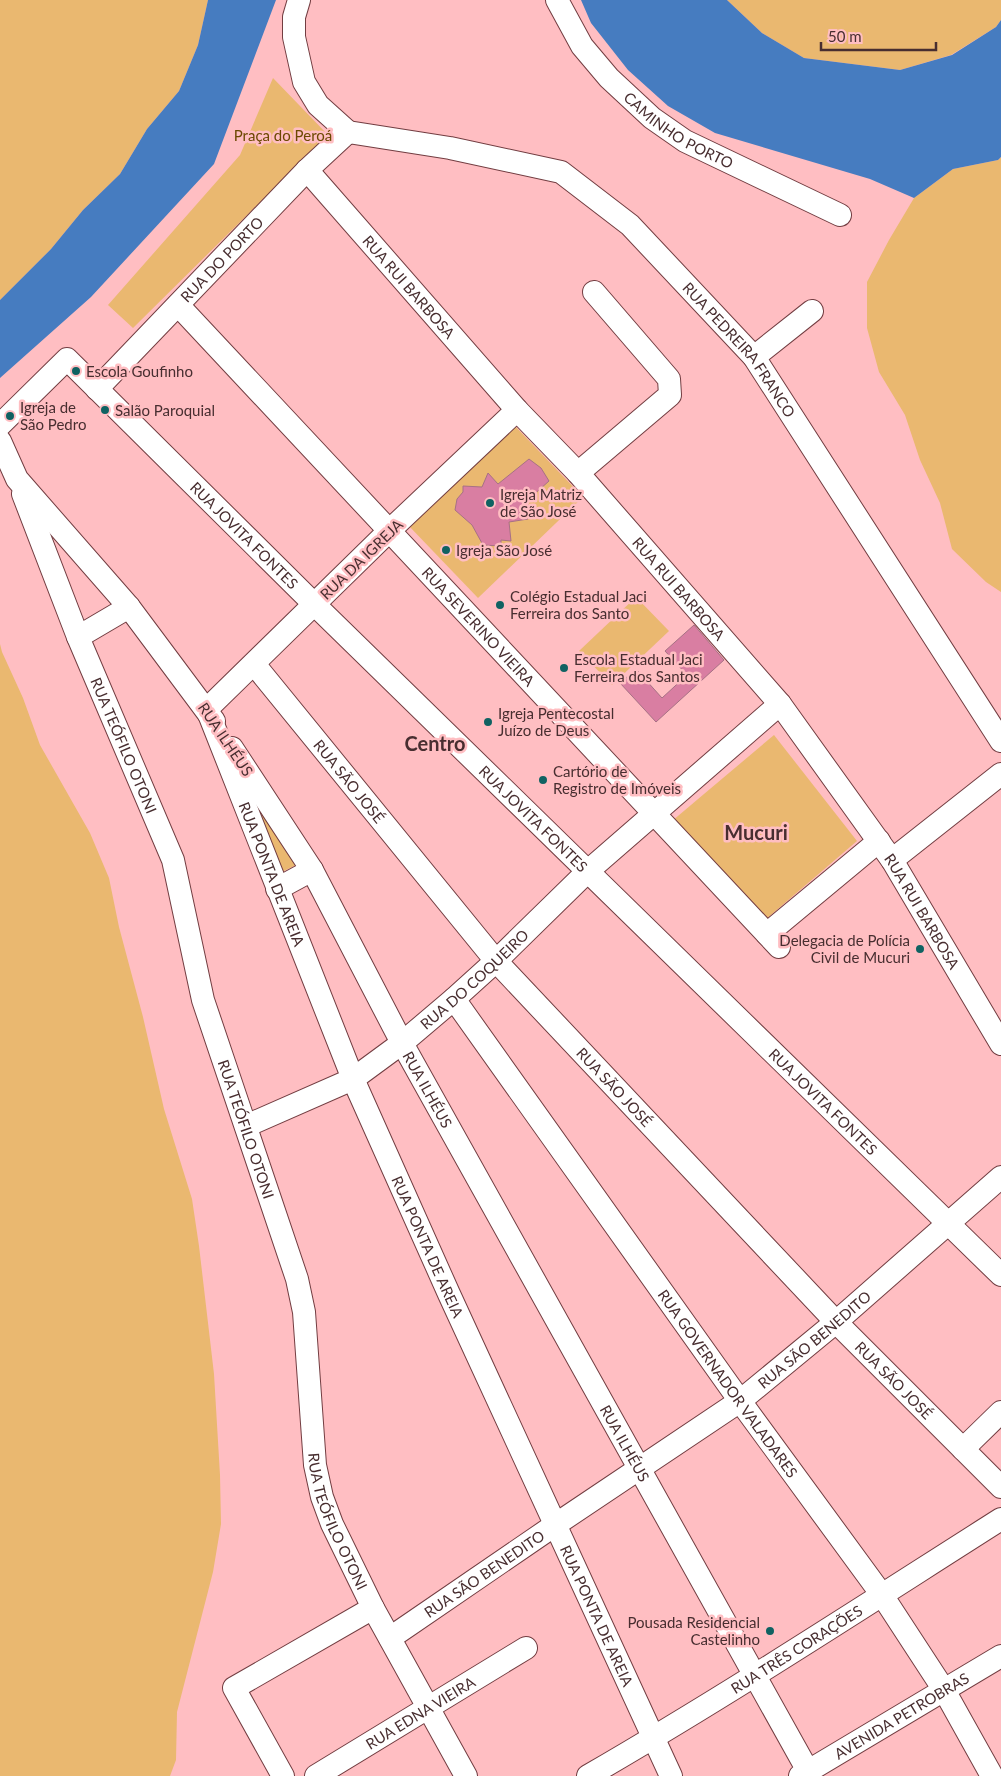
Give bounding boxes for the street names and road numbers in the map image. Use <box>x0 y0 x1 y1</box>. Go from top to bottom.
street label: CAMINHO PORTO <box>620 88 736 172</box>
street label: RUA DO PORTO <box>177 213 267 306</box>
street label: RUA RUI BARBOSA <box>359 231 460 343</box>
street label: RUA PEDREIRA FRANCO <box>679 278 799 420</box>
street label: RUA JOVITA FONTES <box>187 478 302 592</box>
street label: RUA DA IGREJA <box>316 515 407 603</box>
street label: RUA RUI BARBOSA <box>629 533 729 644</box>
street label: RUA SEVERINO VIEIRA <box>419 563 539 690</box>
street label: RUA TEÓFILO OTONI <box>87 675 161 816</box>
street label: RUA ILHÉUS <box>195 699 257 779</box>
street label: RUA SÃO JOSÉ <box>310 736 389 826</box>
street label: RUA JOVITA FONTES <box>476 762 592 875</box>
street label: RUA PONTA DE AREIA <box>236 799 309 949</box>
street label: RUA RUI BARBOSA <box>881 850 964 973</box>
street label: RUA DO COQUEIRO <box>416 925 532 1033</box>
street label: RUA SÃO JOSÉ <box>573 1044 656 1130</box>
street label: RUA JOVITA FONTES <box>765 1045 881 1158</box>
street label: RUA ILHÉUS <box>399 1048 456 1131</box>
street label: RUA TEÓFILO OTONI <box>215 1057 278 1201</box>
street label: RUA PONTA DE AREIA <box>388 1173 468 1321</box>
street label: RUA GOVERNADOR VALADARES <box>654 1286 802 1481</box>
street label: RUA SÃO BENEDITO <box>754 1287 874 1392</box>
street label: RUA SÃO JOSÉ <box>852 1338 936 1422</box>
street label: RUA ILHÉUS <box>597 1402 654 1485</box>
street label: RUA TEÓFILO OTONI <box>305 1452 372 1593</box>
street label: RUA SÃO BENEDITO <box>420 1526 548 1621</box>
street label: RUA PONTA DE AREIA <box>557 1542 638 1690</box>
street label: RUA TRÊS CORAÇÕES <box>727 1601 865 1697</box>
street label: AVENIDA PETROBRAS <box>831 1668 972 1763</box>
street label: RUA EDNA VIEIRA <box>362 1672 479 1753</box>

